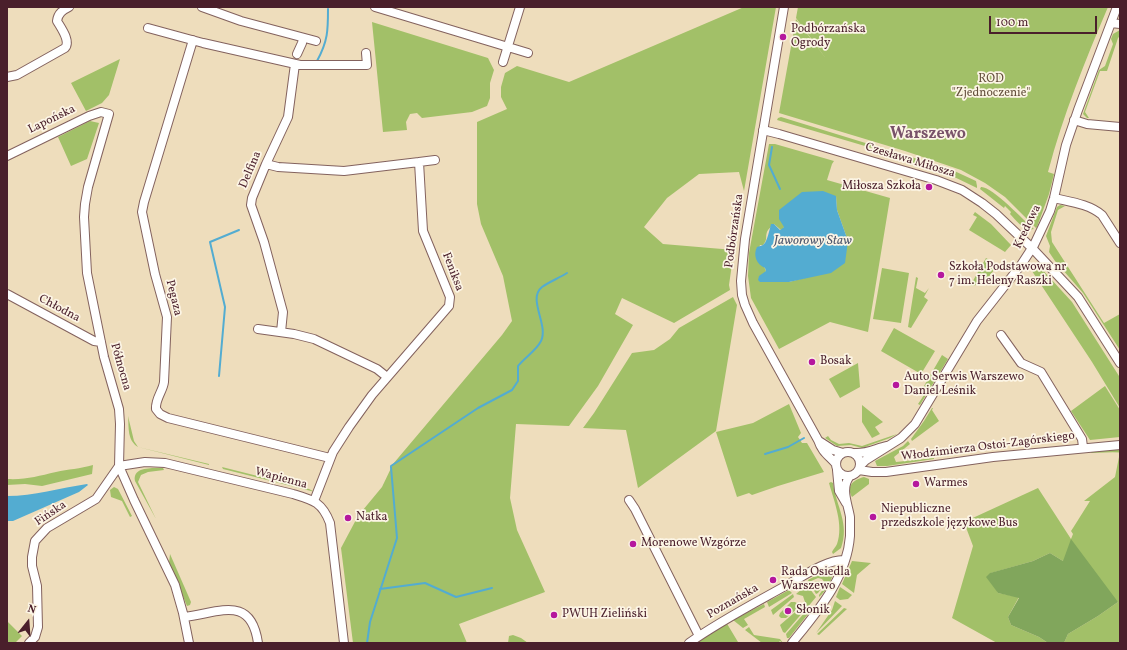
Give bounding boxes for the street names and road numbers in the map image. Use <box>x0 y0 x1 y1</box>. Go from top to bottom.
street label: Lapońska <box>26 102 78 138</box>
street label: Czesława Miłosza <box>863 140 957 182</box>
street label: Delfina <box>237 149 265 191</box>
street label: Podbórzańska <box>723 193 747 269</box>
street label: Kredowa <box>1011 203 1045 251</box>
street label: Feniksa <box>438 251 466 293</box>
street label: Pegaza <box>162 279 184 317</box>
street label: Chłodna <box>36 292 82 326</box>
street label: Północna <box>106 342 134 392</box>
street label: Włodzimierza Ostoi-Zagórskiego <box>900 429 1076 465</box>
street label: Wapienna <box>253 465 309 493</box>
street label: Fińska <box>33 498 69 530</box>
street label: Poznańska <box>705 581 761 623</box>

